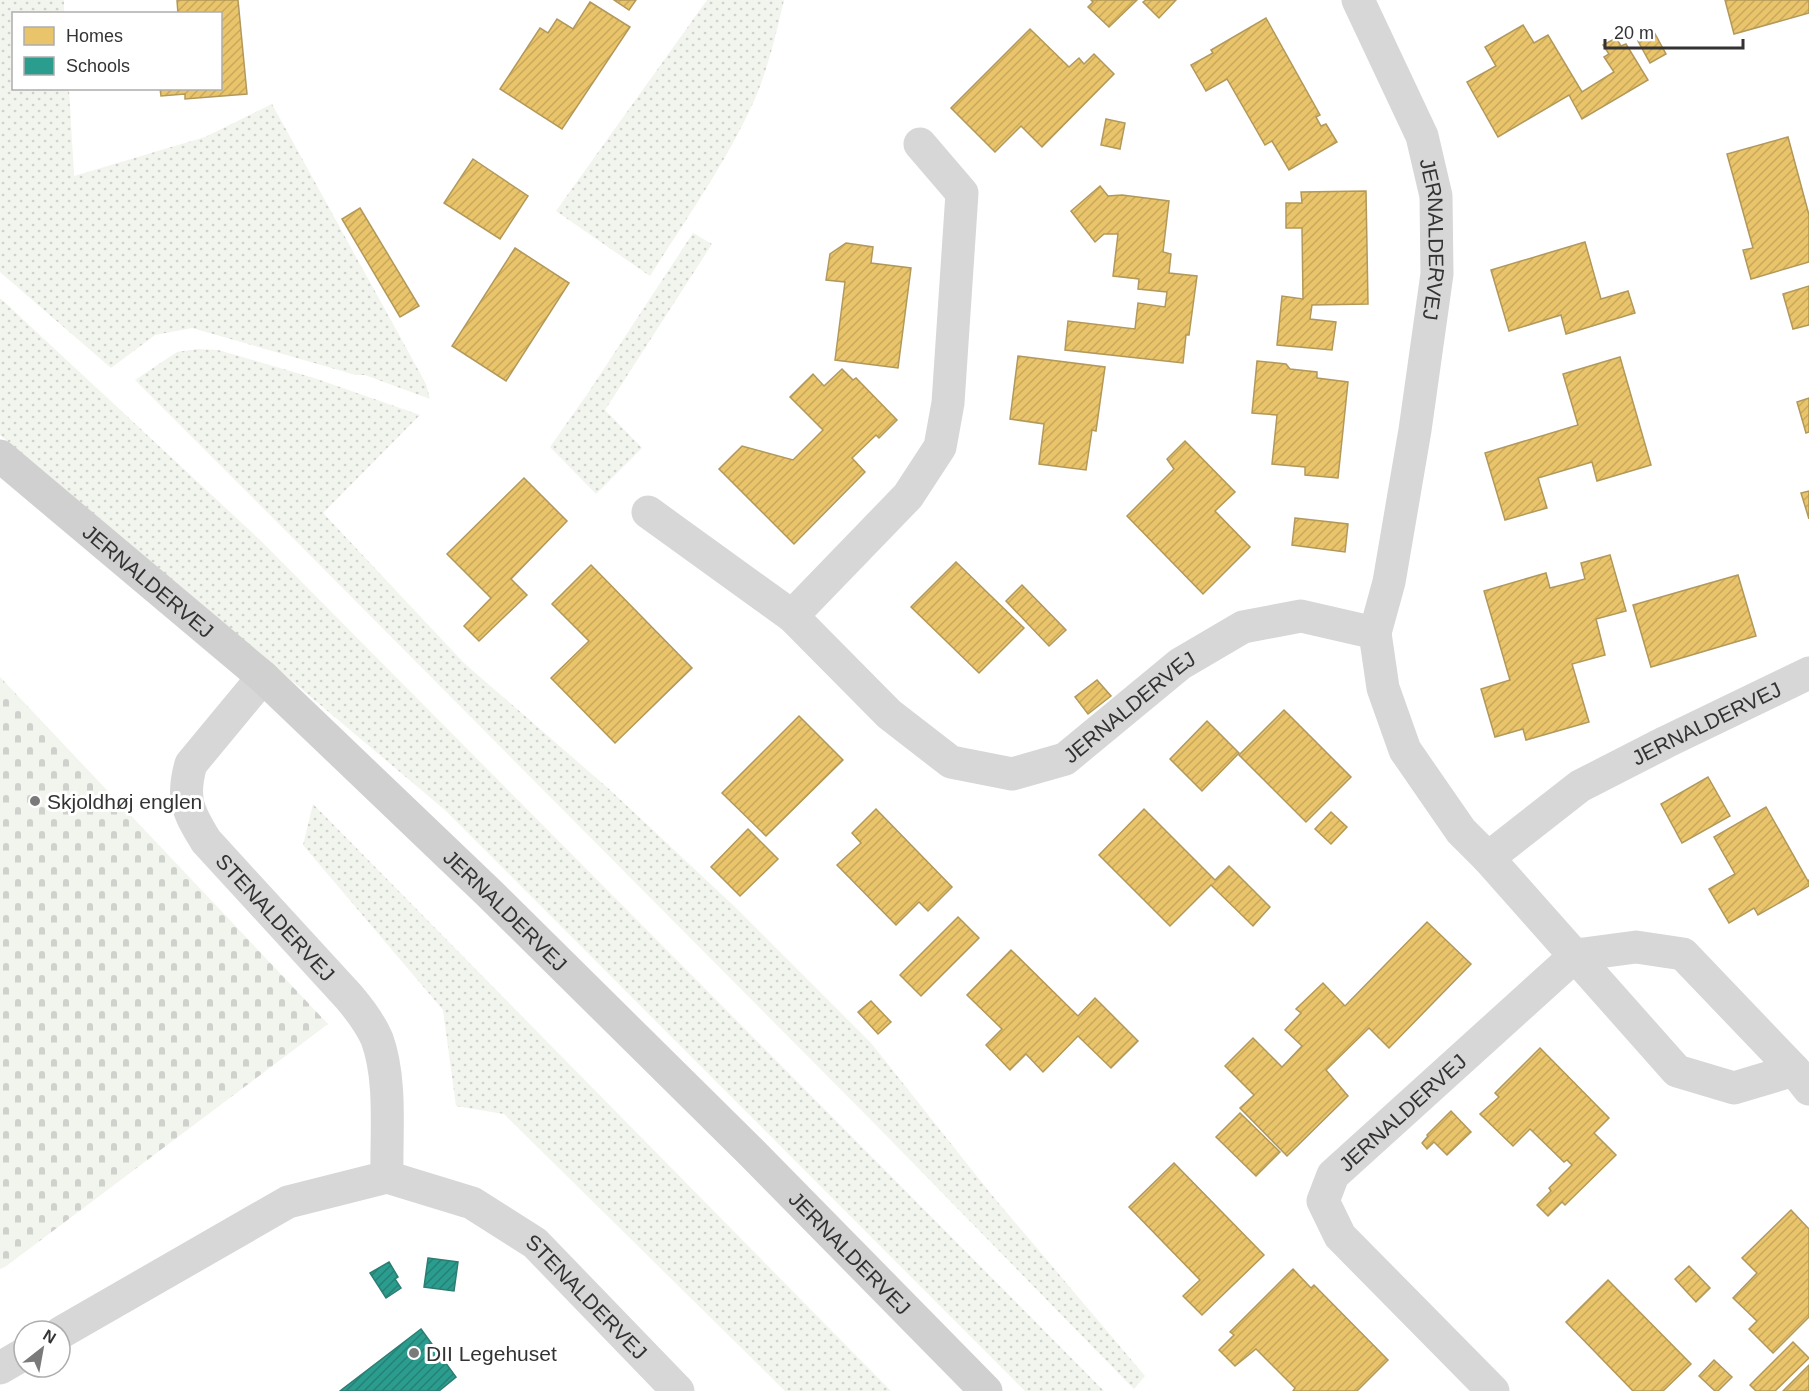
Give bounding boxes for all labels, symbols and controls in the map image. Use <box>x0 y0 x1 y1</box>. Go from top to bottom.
legend <box>12 12 222 90</box>
scale bar <box>1605 12 1743 50</box>
text: 20 m <box>1614 23 1654 43</box>
text: Homes <box>66 26 123 46</box>
text: Schools <box>66 56 130 76</box>
street label: JERNALDERVEJ <box>1416 156 1449 322</box>
street label: JERNALDERVEJ <box>79 520 218 642</box>
street label: JERNALDERVEJ <box>1059 646 1199 767</box>
street label: JERNALDERVEJ <box>1628 677 1785 769</box>
place label: Skjoldhøj englen <box>47 790 202 813</box>
marker: Skjoldhøj englen <box>28 794 42 808</box>
street label: JERNALDERVEJ <box>439 845 572 975</box>
street label: STENALDERVEJ <box>212 849 340 985</box>
street label: JERNALDERVEJ <box>1334 1049 1470 1176</box>
street label: JERNALDERVEJ <box>785 1187 916 1319</box>
street label: STENALDERVEJ <box>522 1229 652 1364</box>
north arrow <box>12 1319 72 1379</box>
text: N <box>40 1326 59 1347</box>
place label: DII Legehuset <box>426 1342 557 1365</box>
marker: DII Legehuset <box>407 1346 421 1360</box>

